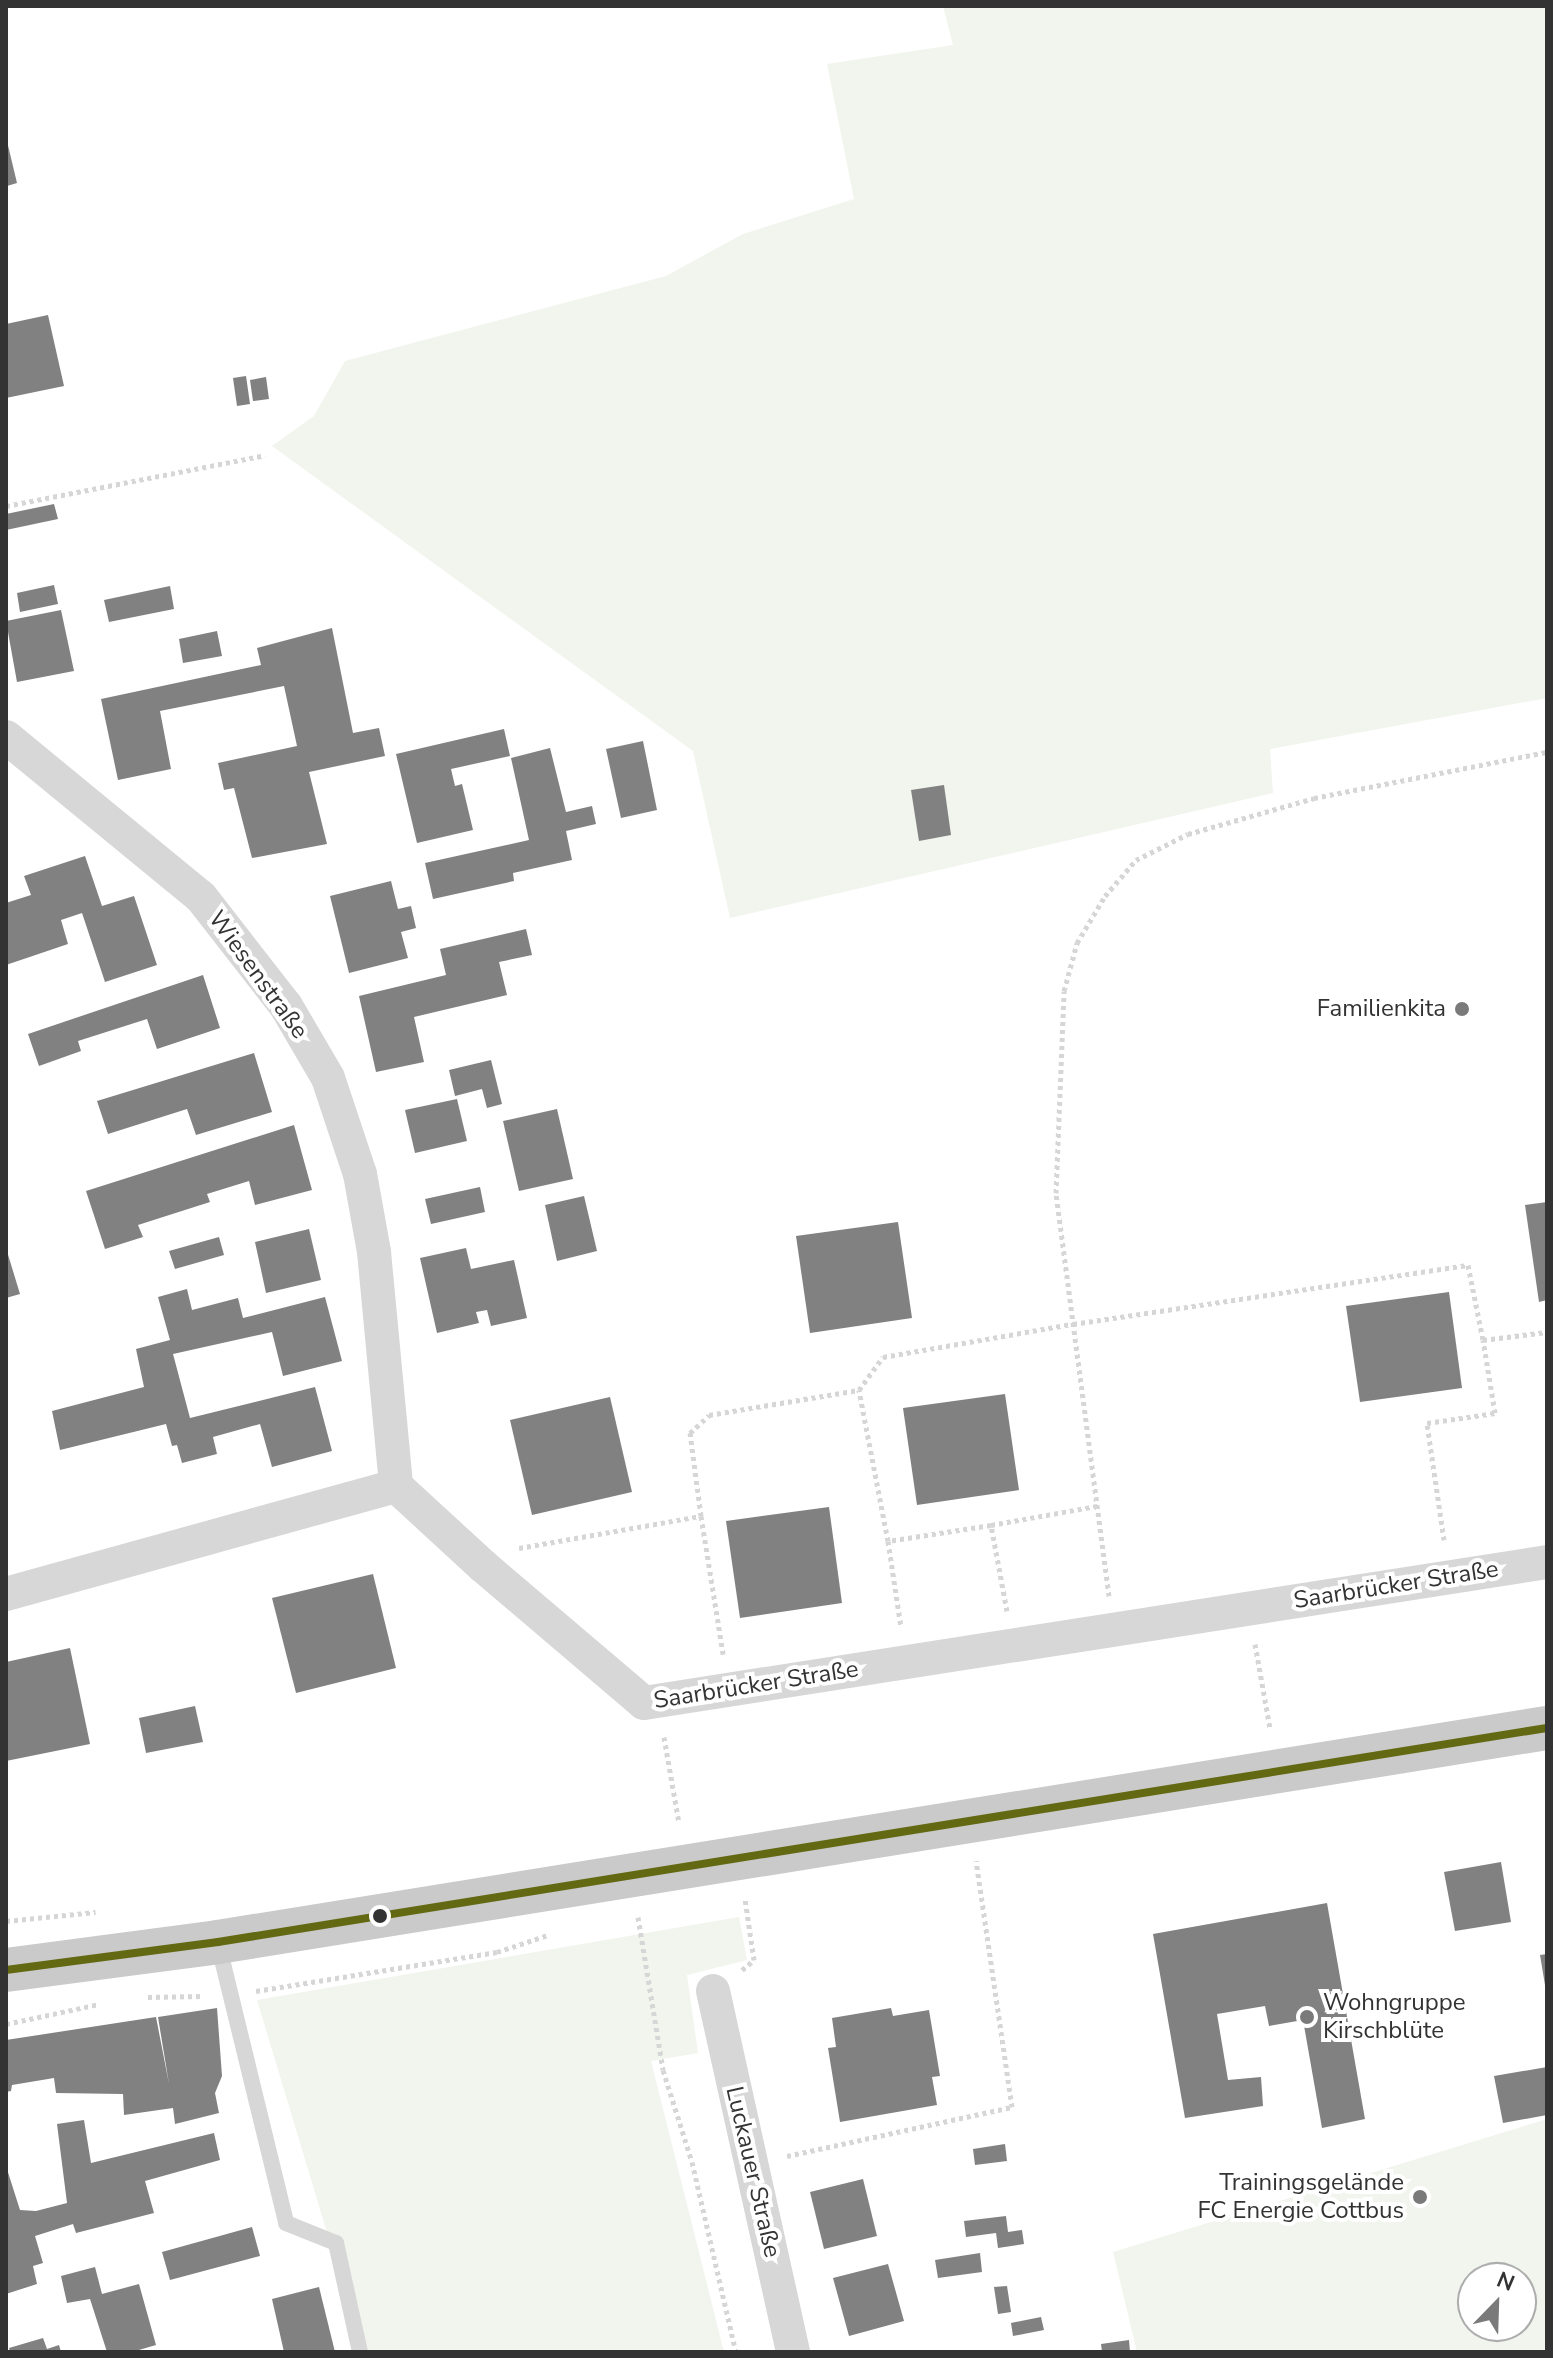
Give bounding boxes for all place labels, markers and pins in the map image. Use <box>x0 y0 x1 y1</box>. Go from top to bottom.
place label: Familienkita <box>1317 995 1446 1023</box>
marker: Familienkita <box>1453 1000 1471 1018</box>
unlabelled marker <box>372 1908 388 1924</box>
place label: Wohngruppe Kirschblüte <box>1323 1989 1465 2045</box>
marker: Wohngruppe Kirschblüte <box>1298 2008 1316 2026</box>
place label: Trainingsgelände FC Energie Cottbus <box>1198 2169 1404 2225</box>
marker: Trainingsgelände FC Energie Cottbus <box>1411 2188 1429 2206</box>

